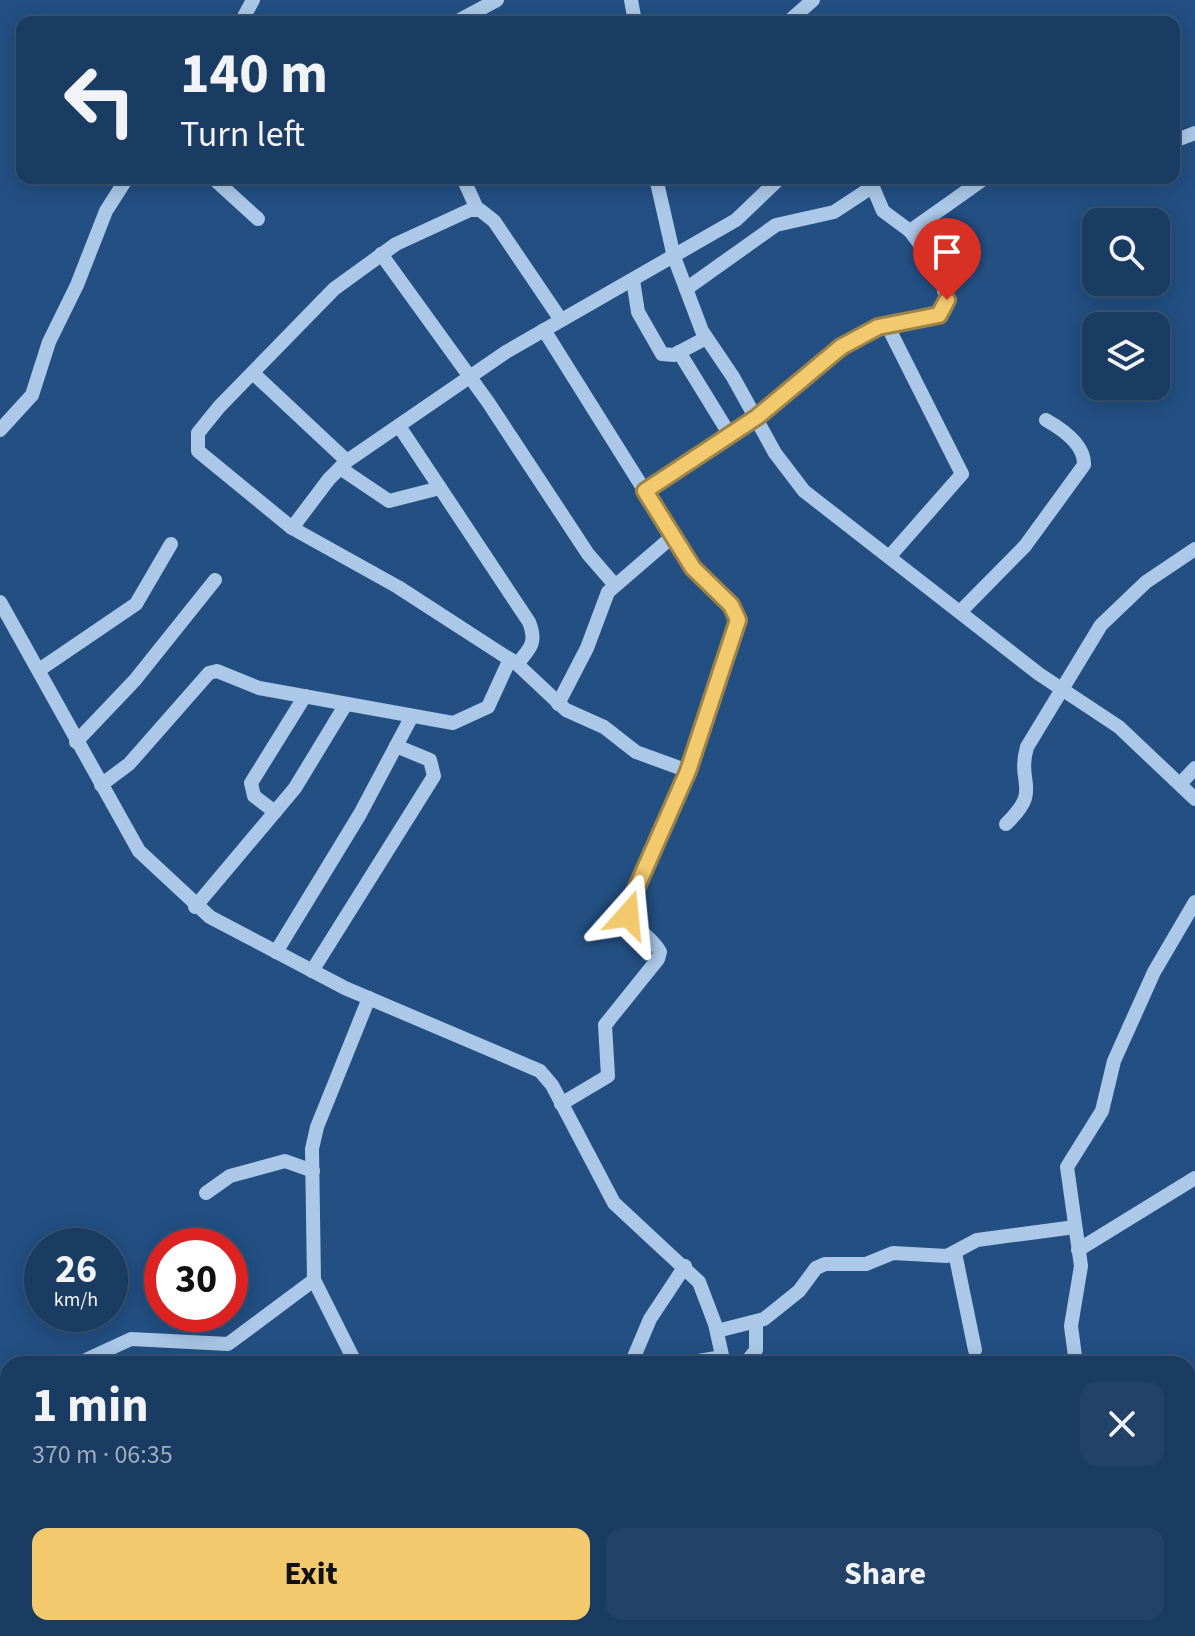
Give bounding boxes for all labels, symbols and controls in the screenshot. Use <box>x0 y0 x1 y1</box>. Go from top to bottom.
text: 140 m <box>180 35 328 114</box>
icon: left <box>48 48 152 152</box>
text: Turn left <box>180 109 305 160</box>
map controls <box>1082 208 1170 400</box>
button: search <box>1082 208 1170 296</box>
pin <box>913 218 981 300</box>
icon: arrive <box>925 230 969 274</box>
button: layers <box>1082 312 1170 400</box>
position arrow <box>586 873 670 957</box>
speed limit sign: 30 <box>144 1228 248 1332</box>
text: 26 <box>55 1241 97 1298</box>
text: km/h <box>54 1286 98 1314</box>
text: 1 min <box>32 1372 149 1440</box>
button: close <box>1080 1382 1164 1466</box>
text: 370 m · 06:35 <box>32 1436 173 1473</box>
button: Exit <box>32 1528 590 1620</box>
button: Share <box>606 1528 1164 1620</box>

